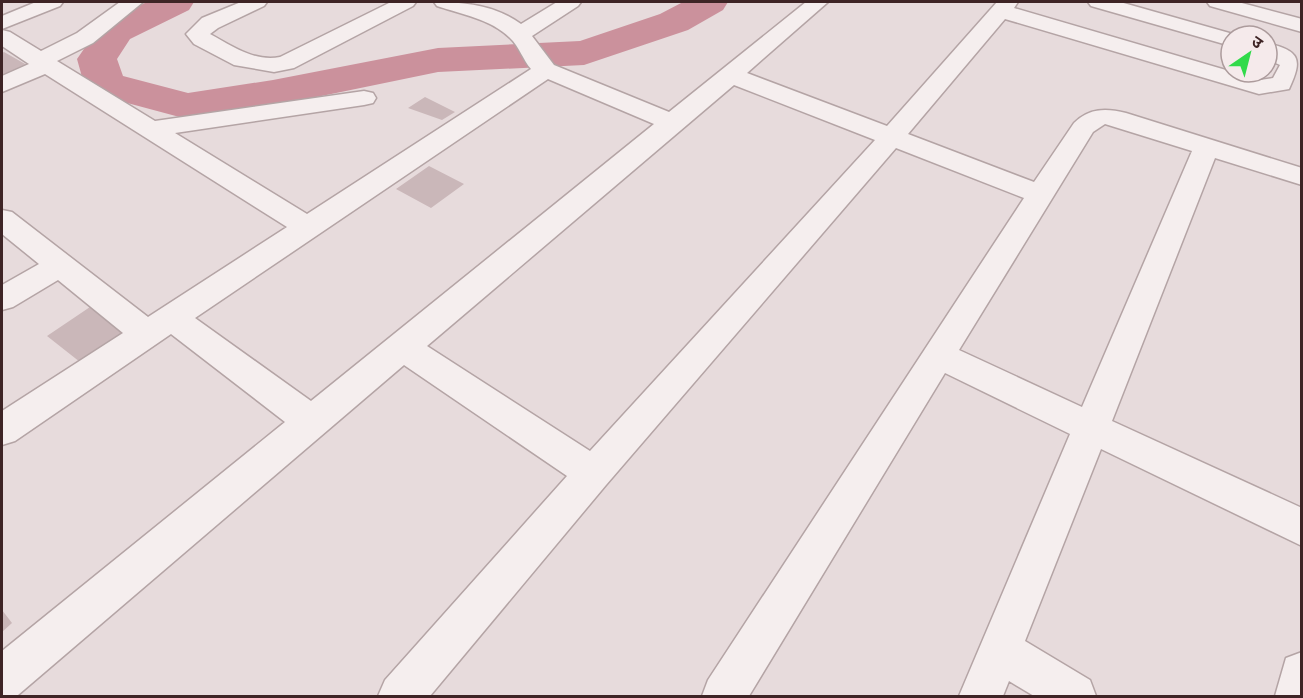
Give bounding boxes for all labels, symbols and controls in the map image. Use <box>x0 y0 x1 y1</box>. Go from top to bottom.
north arrow <box>1219 24 1279 84</box>
text: उ <box>1248 32 1267 53</box>

